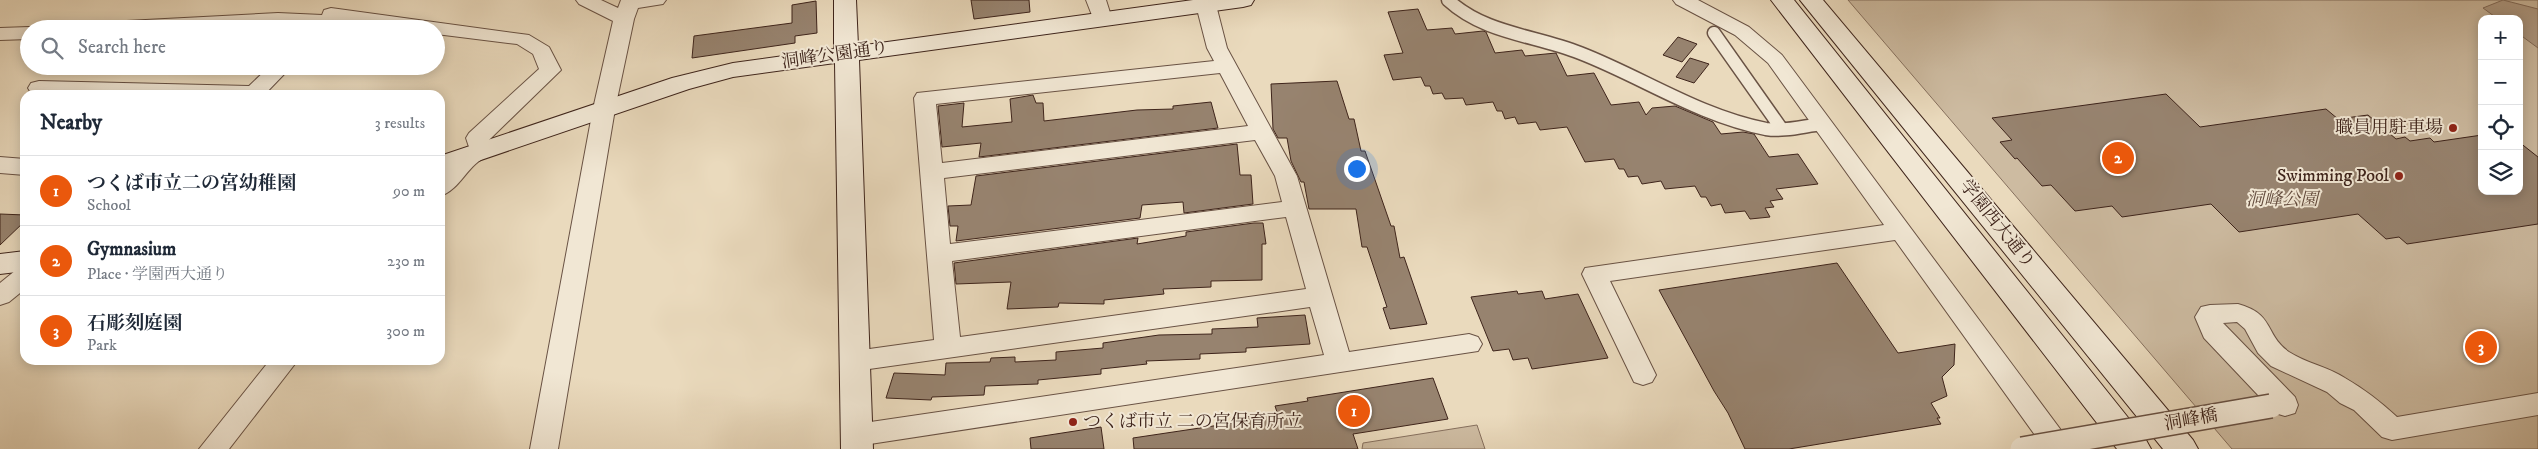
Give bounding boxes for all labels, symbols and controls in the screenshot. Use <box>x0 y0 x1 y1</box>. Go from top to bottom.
map controls <box>2478 15 2523 195</box>
button: + <box>2478 15 2523 60</box>
search box <box>20 20 445 75</box>
icon: search <box>38 34 66 62</box>
text: Search here <box>78 36 166 59</box>
street label: 洞峰公園通り <box>780 37 890 73</box>
button: − <box>2478 60 2523 105</box>
button: locate <box>2478 105 2523 150</box>
text: Nearby <box>40 110 102 136</box>
text: 3 results <box>375 113 425 133</box>
place label: 職員用駐車場 <box>2335 117 2443 139</box>
marker: 職員用駐車場 <box>2447 122 2459 134</box>
pin: 2 <box>2102 139 2134 177</box>
button: layers <box>2478 150 2523 195</box>
your location <box>1344 156 1370 182</box>
place label: Swimming Pool <box>2277 165 2390 187</box>
marker: Swimming Pool <box>2393 170 2405 182</box>
text: つくば市立二の宮幼稚園 <box>87 172 296 195</box>
street label: 学園西大通り <box>1954 175 2040 273</box>
text: 1 <box>53 181 59 201</box>
text: 90 m <box>393 181 425 201</box>
park label: 洞峰公園 <box>2246 189 2321 211</box>
text: School <box>87 195 131 215</box>
text: Gymnasium <box>87 238 176 261</box>
text: 2 <box>52 251 60 271</box>
text: 230 m <box>387 251 425 271</box>
text: Place · 学園西大通り <box>87 264 228 284</box>
text: 石彫刻庭園 <box>87 312 182 335</box>
text: 3 <box>53 321 59 341</box>
text: 300 m <box>386 321 425 341</box>
pin: 3 <box>2465 328 2497 366</box>
text: Park <box>87 335 117 355</box>
pin: 1 <box>1338 392 1370 430</box>
street label: 洞峰橋 <box>2163 404 2219 436</box>
place label: つくば市立 二の宮保育所立 <box>1083 411 1303 433</box>
marker: つくば市立 二の宮保育所立 <box>1067 416 1079 428</box>

